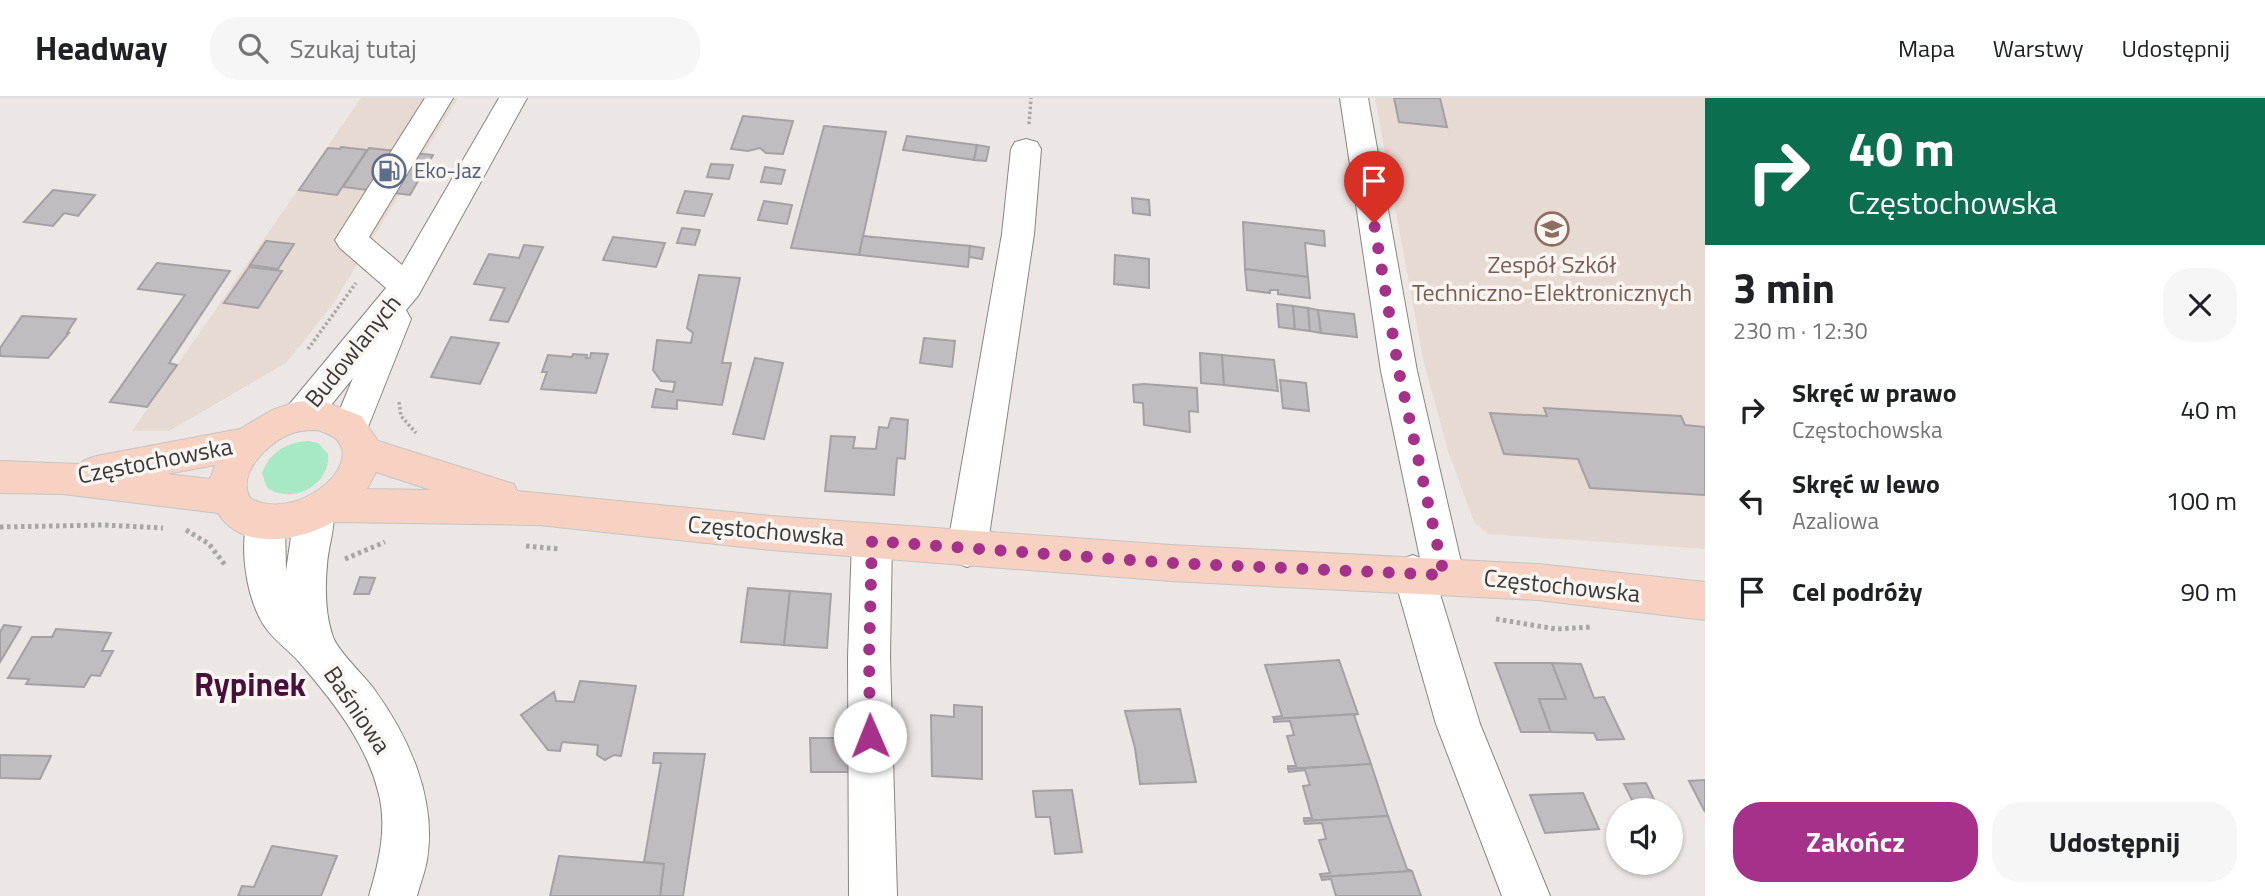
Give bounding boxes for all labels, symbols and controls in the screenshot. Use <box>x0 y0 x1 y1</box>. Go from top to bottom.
search box <box>210 17 700 80</box>
text: Headway <box>35 23 168 73</box>
icon: search <box>234 29 272 67</box>
text: Szukaj tutaj <box>290 29 417 68</box>
text: Mapa <box>1898 30 1955 66</box>
text: Warstwy <box>1993 30 2084 66</box>
text: Udostępnij <box>2122 30 2230 66</box>
text: 40 m <box>1848 110 1955 185</box>
icon: right <box>1733 126 1824 217</box>
pin <box>1344 151 1404 223</box>
fuel station icon: Eko-Jaz <box>370 152 408 190</box>
place label: Eko-Jaz <box>414 154 481 186</box>
icon: arrive <box>1355 162 1393 200</box>
text: Częstochowska <box>1848 178 2057 226</box>
school or university icon: Zespół Szkół Techniczno-Elektronicznych <box>1533 210 1571 248</box>
place label: Zespół Szkół Techniczno-Elektronicznych <box>1412 246 1692 310</box>
text: 3 min <box>1733 255 1835 319</box>
button: close <box>2163 268 2237 342</box>
street label: Budowlanych <box>295 286 409 415</box>
text: 230 m · 12:30 <box>1733 313 1868 348</box>
text: Skręć w prawo <box>1792 373 1957 412</box>
text: 40 m <box>2180 390 2237 429</box>
icon: right <box>1733 391 1771 429</box>
text: Częstochowska <box>1792 412 1942 447</box>
street label: Częstochowska <box>74 427 235 493</box>
text: Skręć w lewo <box>1792 464 1940 503</box>
text: 100 m <box>2166 481 2237 520</box>
icon: left <box>1733 482 1771 520</box>
text: Azaliowa <box>1792 503 1879 538</box>
street label: Częstochowska <box>686 505 846 555</box>
street label: Częstochowska <box>1482 559 1642 611</box>
text: Cel podróży <box>1792 572 1922 611</box>
text: 90 m <box>2180 572 2237 611</box>
icon: arrive <box>1733 573 1771 611</box>
street label: Baśniowa <box>315 658 400 760</box>
district label: Rypinek <box>194 660 307 708</box>
position arrow <box>833 699 907 773</box>
map controls <box>1606 798 1683 875</box>
button: sound <box>1606 798 1683 875</box>
button: Zakończ <box>1733 802 1978 882</box>
button: Udostępnij <box>1992 802 2237 882</box>

